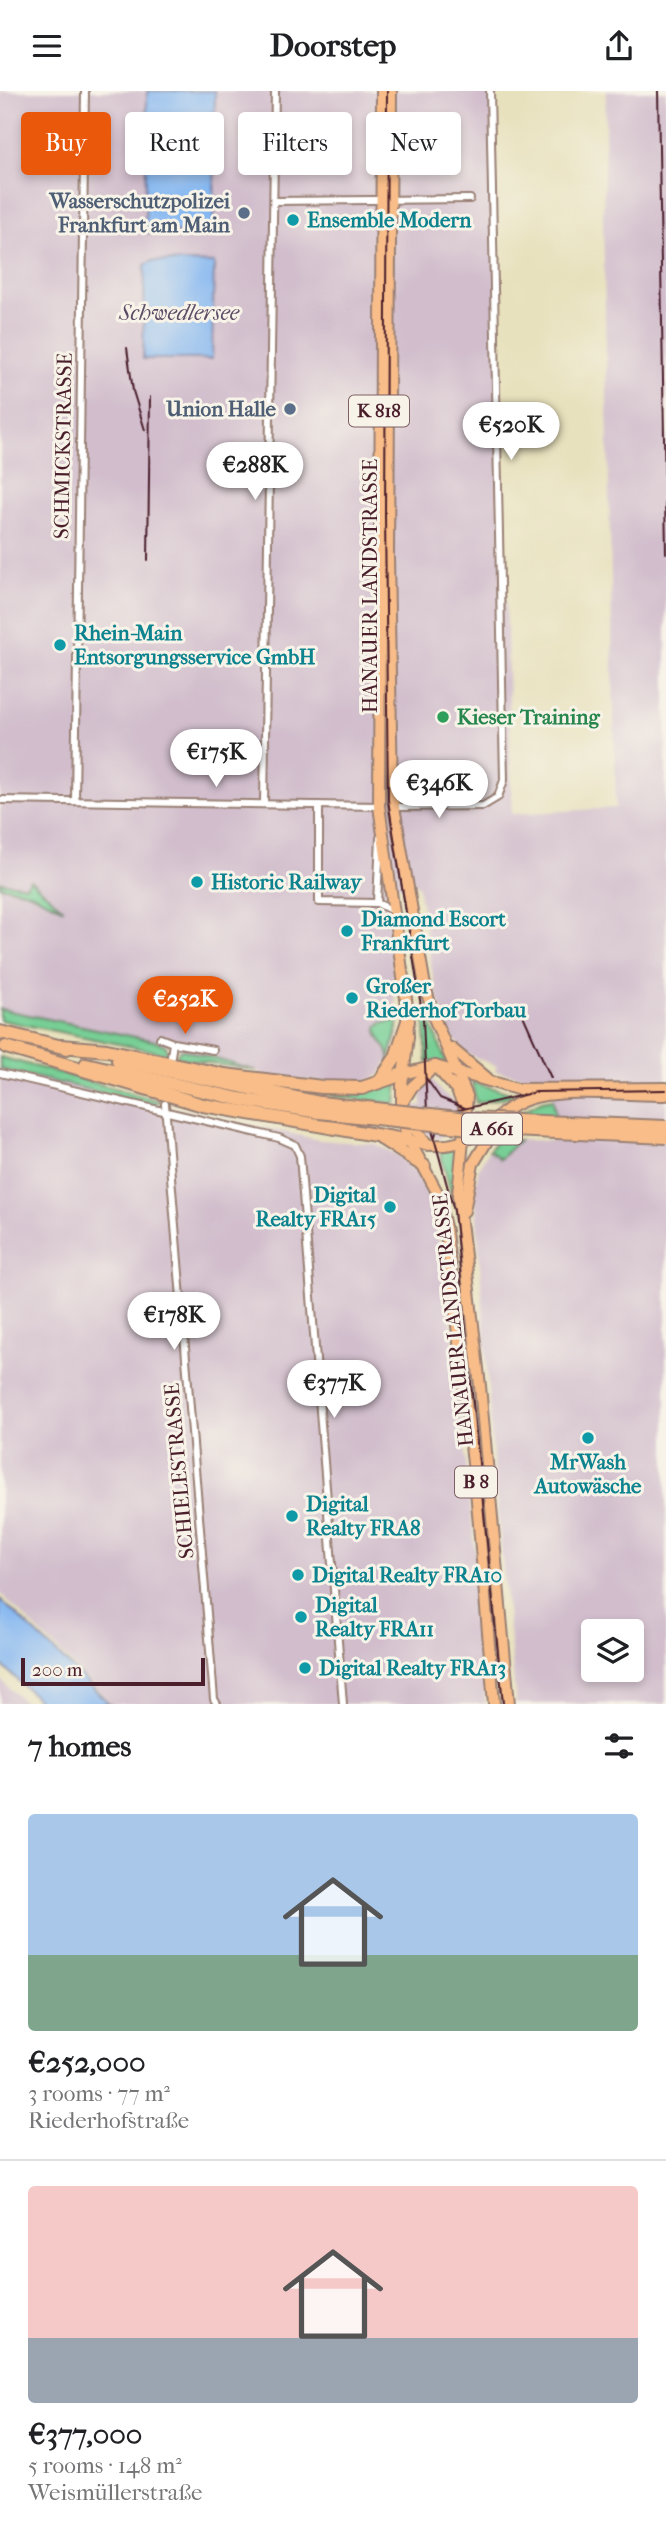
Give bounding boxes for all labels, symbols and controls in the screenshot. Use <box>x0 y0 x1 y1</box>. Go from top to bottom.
icon: menu <box>28 27 66 65</box>
text: Doorstep <box>270 27 396 64</box>
icon: share <box>600 27 638 65</box>
chip: Buy <box>21 112 111 175</box>
chip: Rent <box>125 112 224 175</box>
chip: Filters <box>238 112 352 175</box>
chip: New <box>366 112 461 175</box>
place label: Wasserschutzpolizei Frankfurt am Main <box>48 189 231 237</box>
marker: Wasserschutzpolizei Frankfurt am Main <box>236 205 252 221</box>
place label: Ensemble Modern <box>307 208 472 232</box>
marker: Ensemble Modern <box>285 212 301 228</box>
water label: Schwedlersee <box>118 299 240 326</box>
street label: SCHMICKSTRASSE <box>49 352 77 539</box>
road number: K 818 <box>349 395 409 427</box>
place label: Union Halle <box>165 397 277 421</box>
marker: Union Halle <box>282 401 298 417</box>
pin: €520K <box>462 403 560 462</box>
text: €520K <box>479 411 543 438</box>
pin: €288K <box>206 443 304 502</box>
text: €288K <box>222 451 288 478</box>
street label: HANAUER LANDSTRASSE <box>358 458 382 713</box>
place label: Rhein-Main Entsorgungsservice GmbH <box>74 621 316 669</box>
marker: Rhein-Main Entsorgungsservice GmbH <box>52 637 68 653</box>
place label: Kieser Training <box>457 705 600 729</box>
marker: Kieser Training <box>435 709 451 725</box>
pin: €175K <box>167 729 265 789</box>
text: €175K <box>186 738 246 765</box>
pin: €346K <box>390 761 488 820</box>
text: €346K <box>406 769 472 796</box>
place label: Historic Railway <box>211 870 363 894</box>
marker: Historic Railway <box>189 874 205 890</box>
place label: Diamond Escort Frankfurt <box>360 907 506 955</box>
marker: Diamond Escort Frankfurt <box>339 923 355 939</box>
place label: Großer Riederhof Torbau <box>366 974 526 1022</box>
pin: €252K <box>136 977 234 1036</box>
text: €252K <box>153 985 217 1012</box>
marker: Großer Riederhof Torbau <box>344 990 360 1006</box>
road number: A 661 <box>462 1113 522 1145</box>
place label: Digital Realty FRA15 <box>256 1183 376 1231</box>
street label: HANAUER LANDSTRASSE <box>428 1192 478 1448</box>
marker: Digital Realty FRA15 <box>382 1199 398 1215</box>
pin: €178K <box>125 1293 223 1352</box>
text: €178K <box>143 1301 205 1328</box>
pin: €377K <box>285 1361 383 1420</box>
text: €377K <box>303 1369 365 1396</box>
street label: SCHIELESTRASSE <box>159 1382 199 1560</box>
marker: MrWash Autowäsche <box>580 1430 596 1446</box>
place label: MrWash Autowäsche <box>532 1450 642 1498</box>
road number: B 8 <box>455 1467 497 1497</box>
place label: Digital Realty FRA8 <box>306 1492 421 1540</box>
marker: Digital Realty FRA8 <box>284 1508 300 1524</box>
place label: Digital Realty FRA10 <box>312 1563 502 1587</box>
marker: Digital Realty FRA10 <box>290 1567 306 1583</box>
place label: Digital Realty FRA11 <box>315 1593 434 1641</box>
marker: Digital Realty FRA11 <box>293 1609 309 1625</box>
map controls <box>581 1619 644 1682</box>
button: layers <box>581 1619 644 1682</box>
scale bar <box>21 1655 205 1687</box>
place label: Digital Realty FRA13 <box>319 1656 506 1680</box>
text: 200 m <box>32 1659 83 1681</box>
marker: Digital Realty FRA13 <box>297 1660 313 1676</box>
icon: filters <box>600 1727 638 1765</box>
text: 7 homes <box>28 1729 131 1764</box>
icon: home <box>270 1859 396 1985</box>
text: €252,000 <box>28 2045 146 2080</box>
text: 3 rooms · 77 m² <box>28 2080 170 2107</box>
text: Riederhofstraße <box>28 2107 189 2134</box>
icon: home <box>270 2231 396 2357</box>
text: €377,000 <box>28 2417 142 2452</box>
text: 5 rooms · 148 m² <box>28 2452 182 2479</box>
text: Weismüllerstraße <box>28 2479 202 2506</box>

